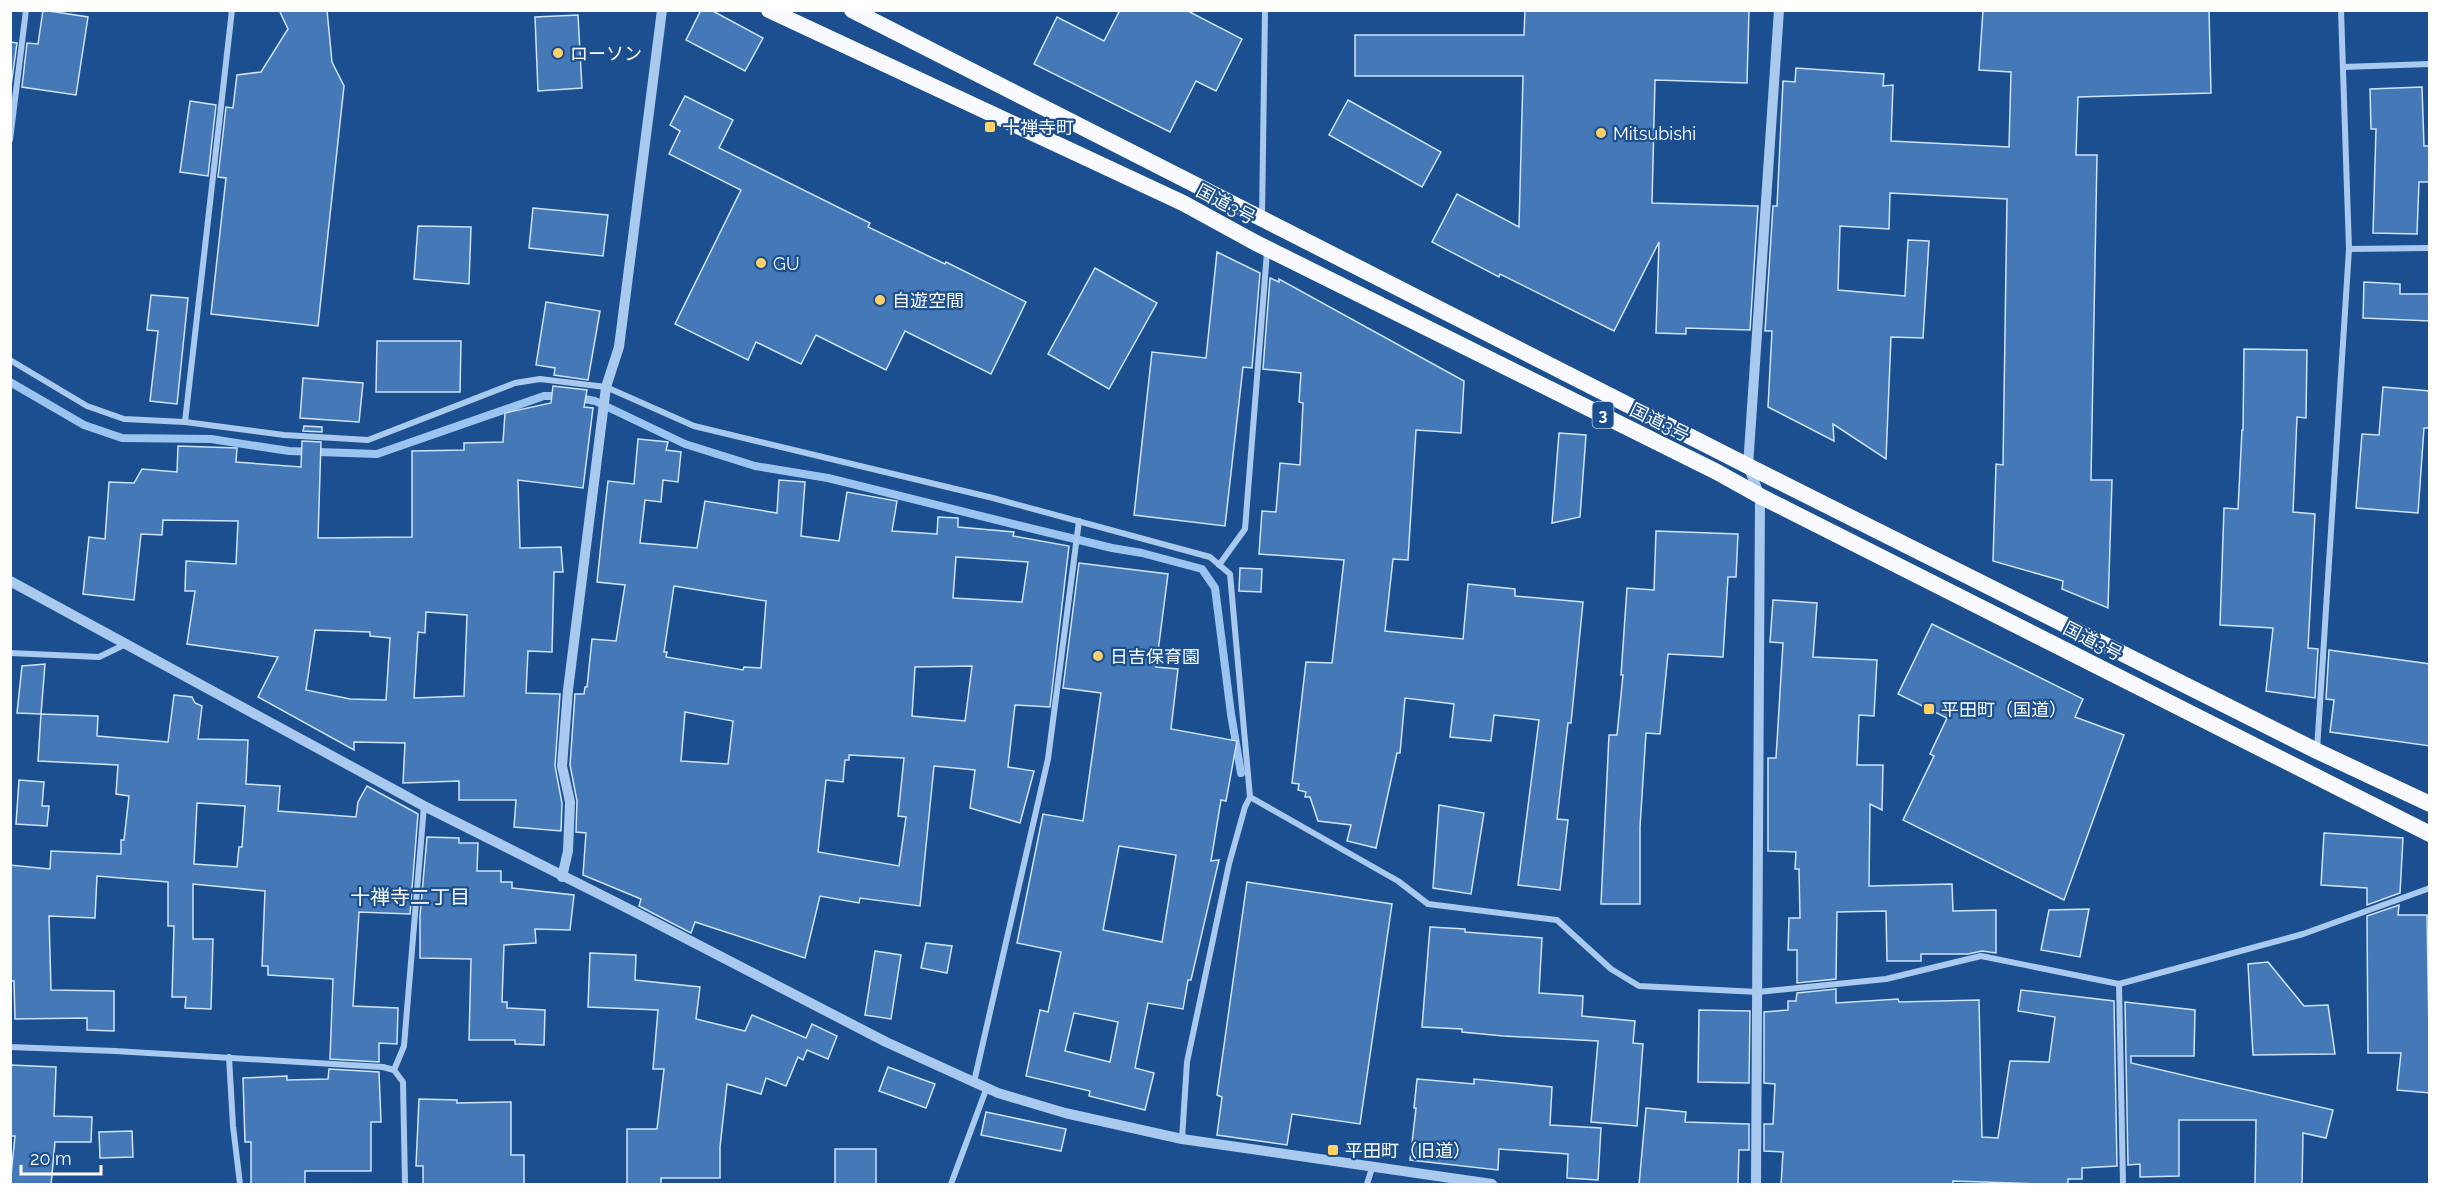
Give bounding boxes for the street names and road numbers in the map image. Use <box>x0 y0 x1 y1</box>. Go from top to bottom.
street label: 国道3号 <box>1193 180 1259 228</box>
street label: 国道3号 <box>1627 399 1693 445</box>
road number: 3 <box>1592 402 1614 428</box>
street label: 国道3号 <box>2060 617 2126 665</box>

